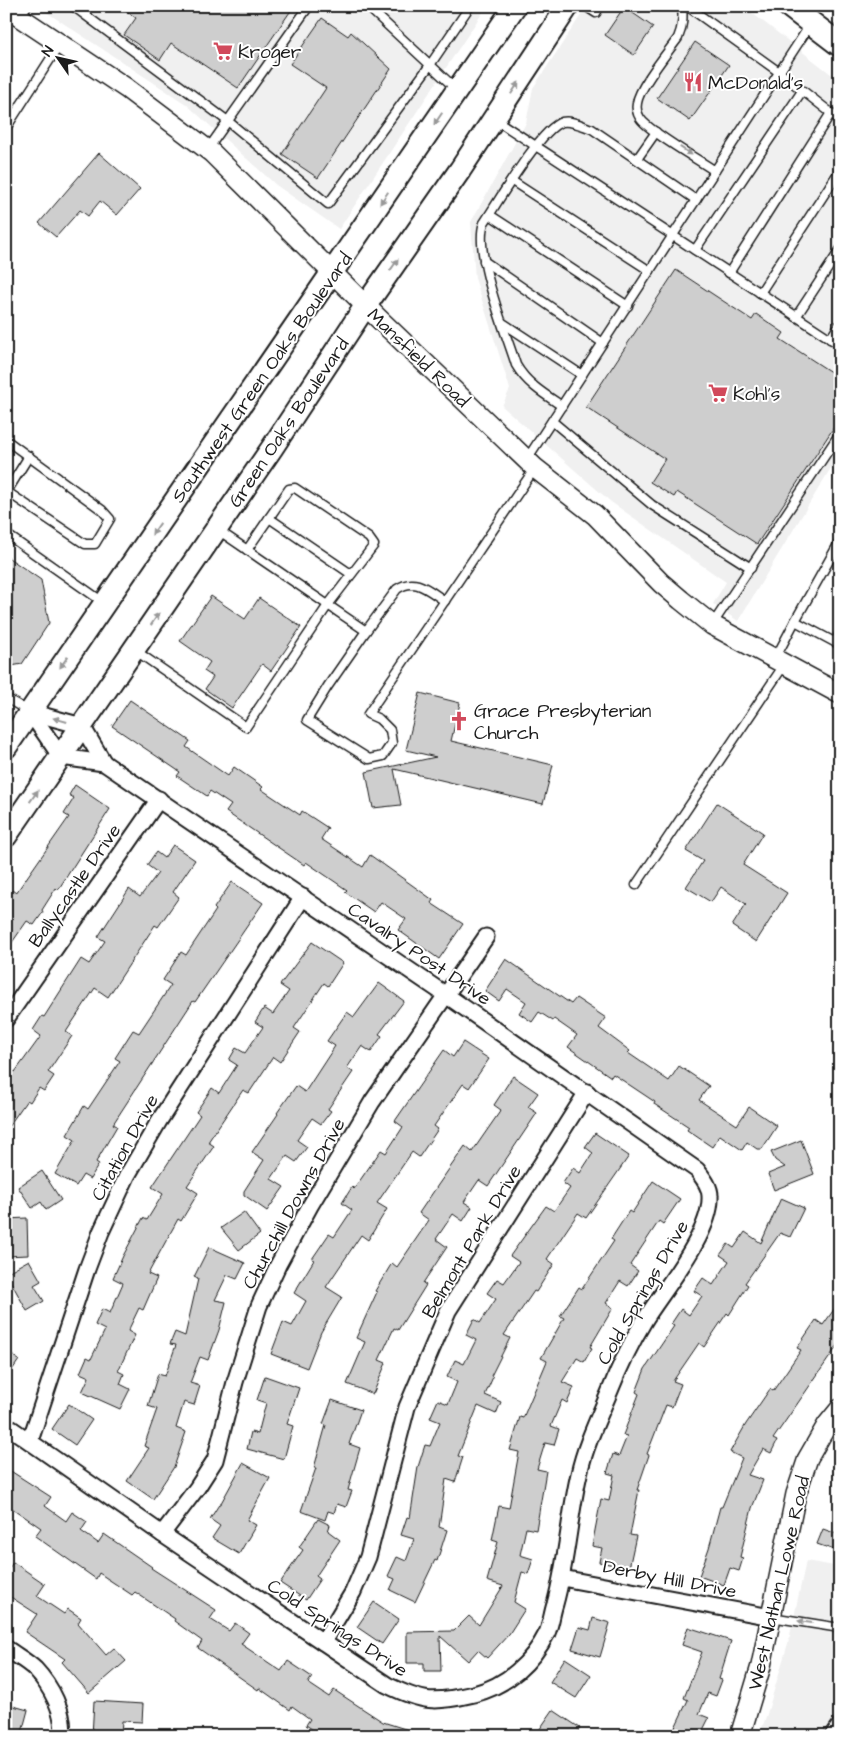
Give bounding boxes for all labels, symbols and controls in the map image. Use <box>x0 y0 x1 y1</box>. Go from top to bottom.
north arrow <box>32 32 82 82</box>
place label: Kroger <box>238 39 302 67</box>
supermarket icon: Kroger <box>212 40 234 62</box>
text: N <box>37 42 59 61</box>
place label: McDonald's <box>708 70 803 97</box>
restaurant icon: McDonald's <box>682 71 704 93</box>
one-way arrow <box>510 81 519 94</box>
one-way arrow <box>433 112 443 126</box>
one-way arrow <box>679 146 692 156</box>
one-way arrow <box>379 191 389 204</box>
street label: Southwest Green Oaks Boulevard <box>166 248 356 506</box>
one-way arrow <box>389 259 399 272</box>
street label: Mansfield Road <box>361 302 475 414</box>
street label: Green Oaks Boulevard <box>223 333 353 511</box>
place label: Kohl's <box>733 381 780 408</box>
supermarket icon: Kohl's <box>707 382 729 404</box>
one-way arrow <box>151 522 161 535</box>
one-way arrow <box>150 612 160 625</box>
one-way arrow <box>59 656 69 669</box>
place label: Grace Presbyterian Church <box>474 698 651 747</box>
church icon: Grace Presbyterian Church <box>448 710 470 732</box>
one-way arrow <box>52 716 68 724</box>
one-way arrow <box>29 789 39 803</box>
street label: Ballycastle Drive <box>23 819 129 954</box>
street label: Cavalry Post Drive <box>342 896 496 1013</box>
street label: Citation Drive <box>85 1090 166 1206</box>
street label: Churchill Downs Drive <box>236 1113 353 1294</box>
street label: Belmont Park Drive <box>416 1160 529 1323</box>
street label: Cold Springs Drive <box>591 1215 697 1371</box>
street label: West Nathan Lowe Road <box>742 1473 817 1693</box>
street label: Derby Hill Drive <box>600 1553 739 1607</box>
street label: Cold Springs Drive <box>261 1573 413 1685</box>
one-way arrow <box>797 1618 813 1626</box>

